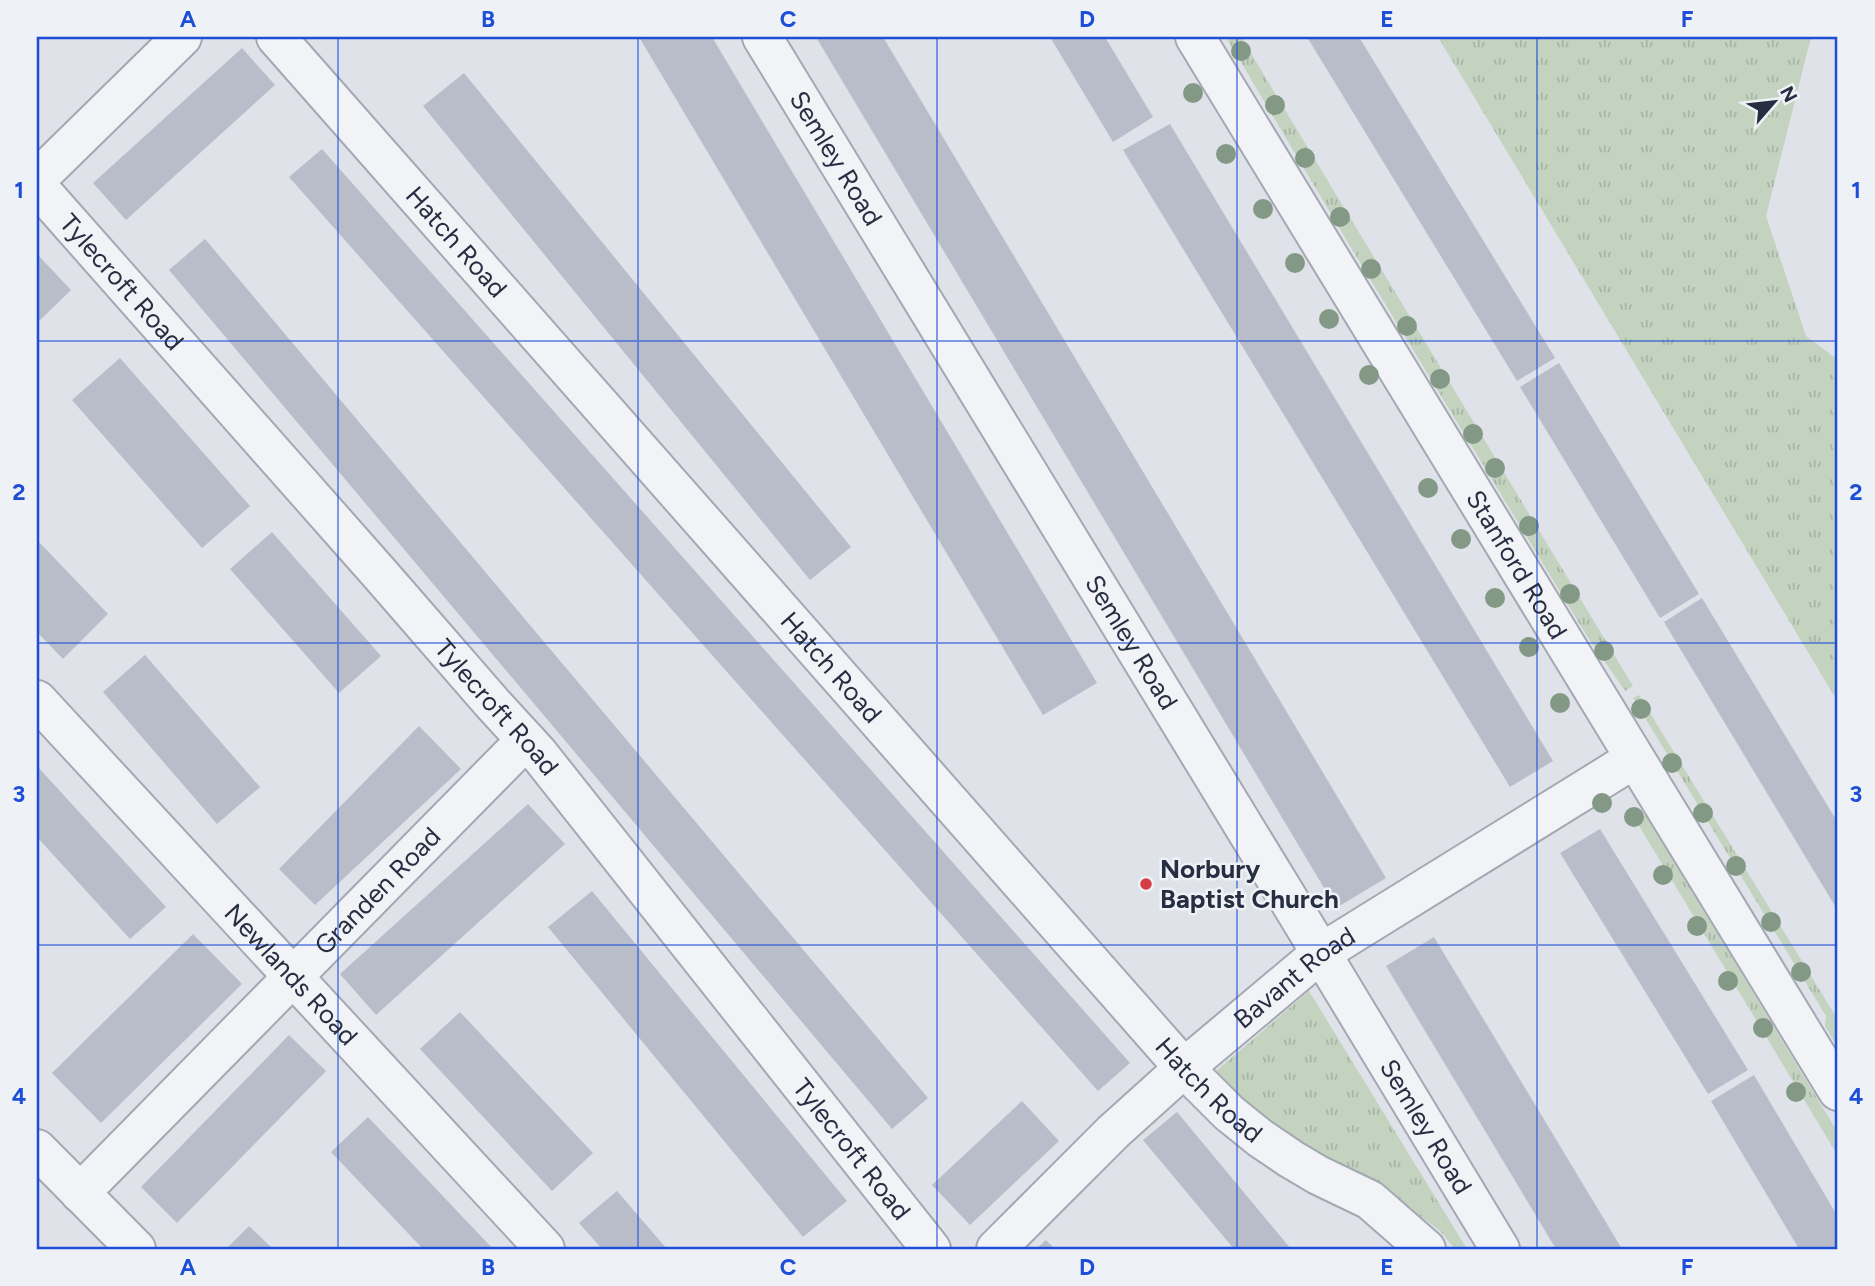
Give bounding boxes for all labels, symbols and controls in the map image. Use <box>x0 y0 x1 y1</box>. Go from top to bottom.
text: A <box>180 5 197 33</box>
text: B <box>481 5 495 33</box>
text: C <box>780 5 797 33</box>
text: D <box>1079 5 1095 33</box>
text: E <box>1380 5 1394 33</box>
text: F <box>1681 5 1694 33</box>
north arrow <box>1738 66 1808 136</box>
text: N <box>1775 82 1802 106</box>
street label: Semley Road <box>783 85 889 231</box>
text: 1 <box>14 176 24 204</box>
text: 1 <box>1851 176 1861 204</box>
street label: Hatch Road <box>399 180 514 304</box>
street label: Tylecroft Road <box>53 207 191 357</box>
text: 2 <box>12 478 26 506</box>
text: 2 <box>1849 478 1863 506</box>
street label: Stanford Road <box>1459 484 1574 645</box>
street label: Semley Road <box>1078 569 1185 715</box>
street label: Hatch Road <box>774 605 889 730</box>
street label: Tylecroft Road <box>428 632 565 782</box>
text: 3 <box>13 780 25 808</box>
text: 3 <box>1850 780 1862 808</box>
street label: Granden Road <box>308 820 447 961</box>
place label: Norbury Baptist Church <box>1160 853 1339 915</box>
marker: Norbury Baptist Church <box>1138 876 1154 892</box>
street label: Newlands Road <box>218 897 364 1052</box>
street label: Bavant Road <box>1227 920 1361 1035</box>
street label: Hatch Road <box>1148 1031 1269 1149</box>
street label: Semley Road <box>1373 1053 1479 1200</box>
street label: Tylecroft Road <box>786 1072 918 1226</box>
text: 4 <box>12 1082 26 1110</box>
text: 4 <box>1849 1082 1863 1110</box>
text: A <box>180 1253 197 1281</box>
text: B <box>481 1253 495 1281</box>
text: C <box>780 1253 797 1281</box>
text: D <box>1079 1253 1095 1281</box>
text: E <box>1380 1253 1394 1281</box>
text: F <box>1681 1253 1694 1281</box>

